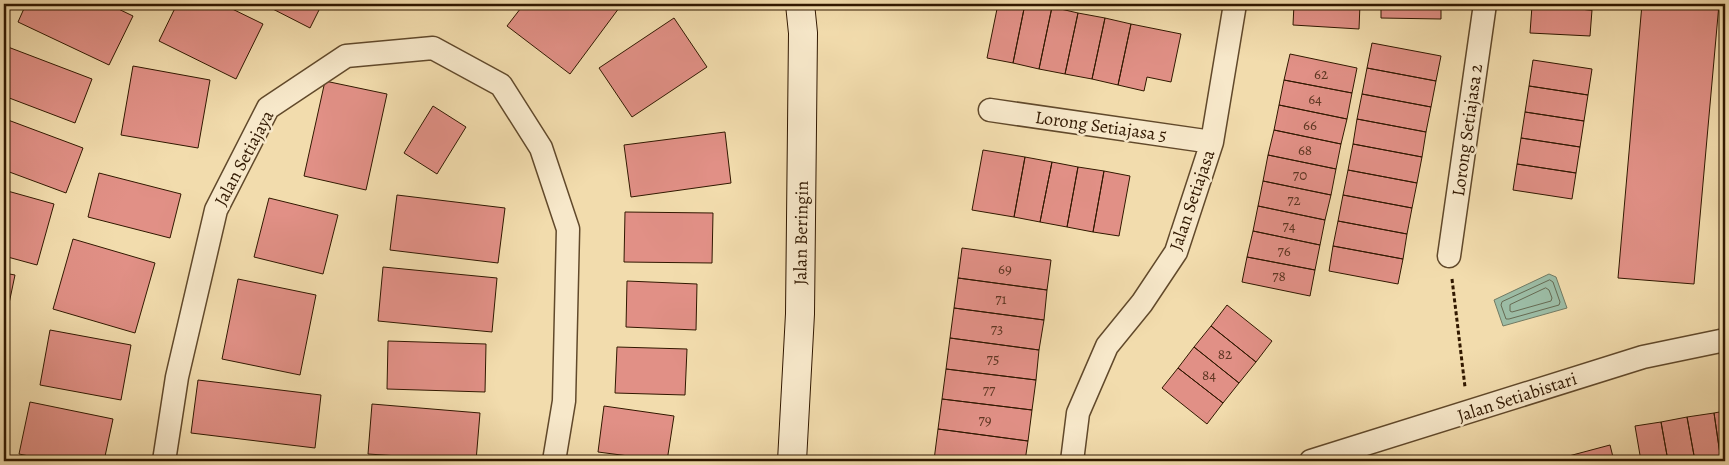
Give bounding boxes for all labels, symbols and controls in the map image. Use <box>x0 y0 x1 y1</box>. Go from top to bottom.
street label: Lorong Setiajasa 2 <box>1446 62 1488 198</box>
house number: 62 <box>1314 64 1328 84</box>
house number: 64 <box>1308 89 1322 109</box>
street label: Jalan Setiajaya <box>209 105 280 210</box>
street label: Lorong Setiajasa 5 <box>1034 105 1168 147</box>
house number: 66 <box>1303 115 1317 135</box>
house number: 68 <box>1298 140 1312 160</box>
street label: Jalan Setiajasa <box>1164 146 1221 254</box>
house number: 70 <box>1293 165 1307 185</box>
street label: Jalan Beringin <box>788 180 814 285</box>
house number: 72 <box>1287 190 1301 210</box>
house number: 74 <box>1282 216 1296 236</box>
house number: 76 <box>1277 241 1291 261</box>
house number: 69 <box>998 259 1012 279</box>
house number: 78 <box>1272 266 1286 286</box>
house number: 71 <box>995 289 1007 309</box>
house number: 73 <box>991 319 1003 339</box>
house number: 82 <box>1218 344 1232 364</box>
house number: 75 <box>987 349 999 369</box>
house number: 84 <box>1202 365 1216 385</box>
street label: Jalan Setiabistari <box>1454 366 1580 428</box>
house number: 77 <box>983 380 996 400</box>
house number: 79 <box>978 410 992 430</box>

